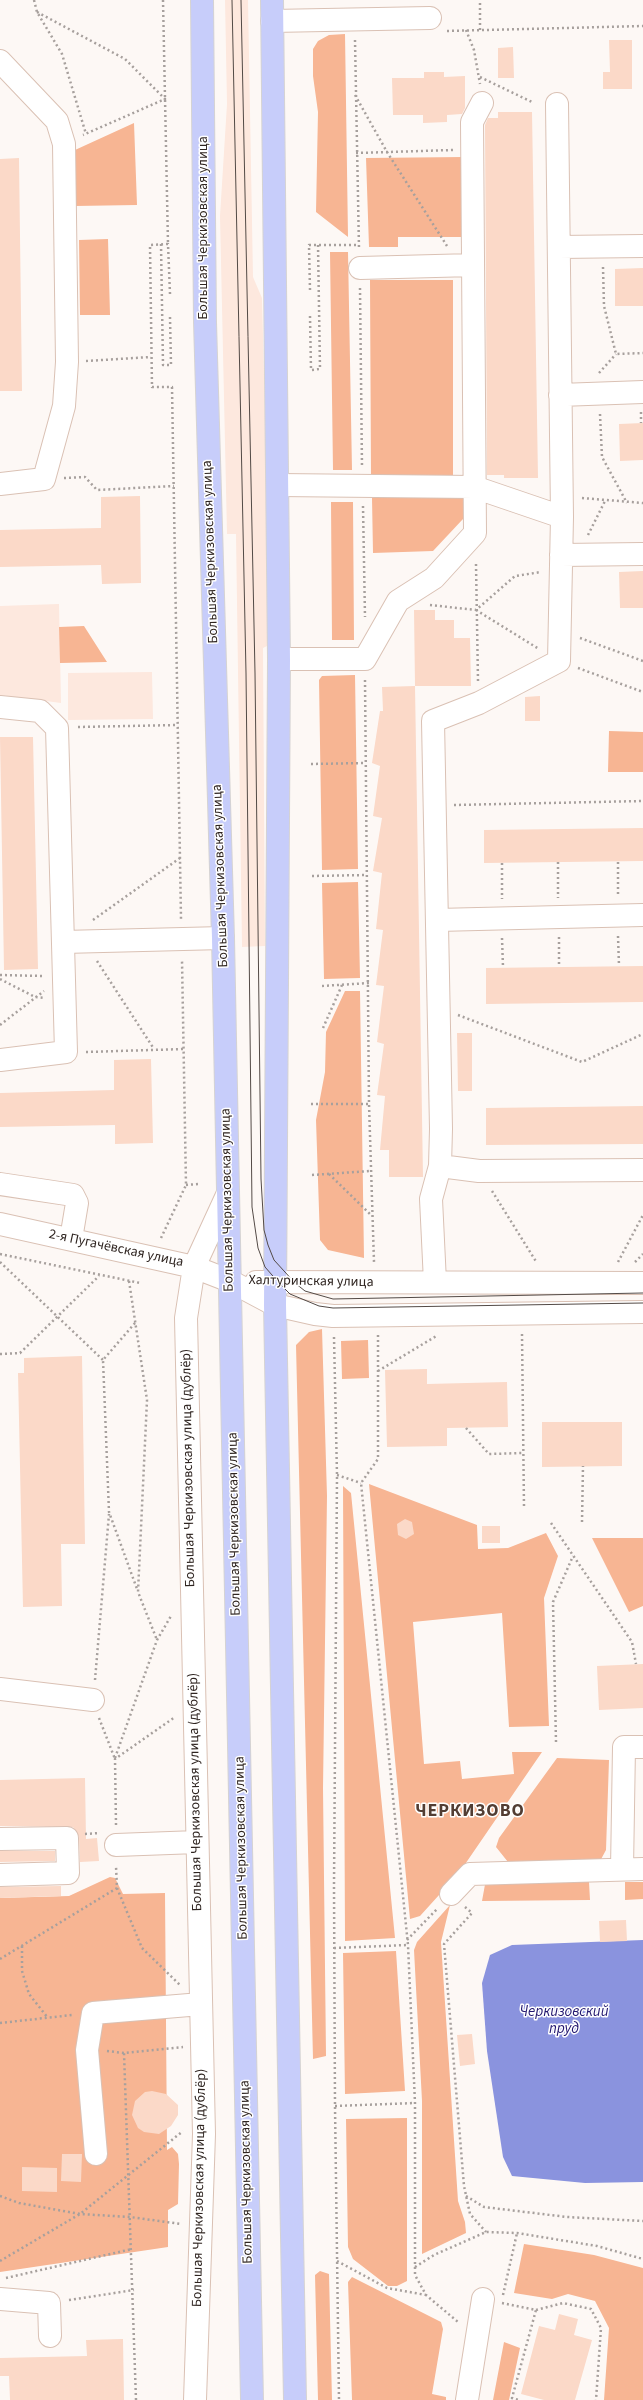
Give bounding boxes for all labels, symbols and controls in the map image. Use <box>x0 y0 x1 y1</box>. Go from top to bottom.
street label: Большая Черкизовская улица <box>196 136 212 320</box>
street label: Большая Черкизовская улица <box>199 460 223 644</box>
street label: Большая Черкизовская улица <box>209 784 233 968</box>
street label: Большая Черкизовская улица <box>218 1108 238 1292</box>
street label: 2-я Пугачёвская улица <box>47 1227 185 1271</box>
street label: Халтуринская улица <box>248 1273 374 1291</box>
street label: Большая Черкизовская улица (дублёр) <box>179 1349 199 1587</box>
street label: Большая Черкизовская улица <box>225 1432 245 1616</box>
street label: Большая Черкизовская улица (дублёр) <box>186 1673 206 1911</box>
street label: Большая Черкизовская улица <box>232 1756 252 1940</box>
district label: ЧЕРКИЗОВО <box>415 1801 525 1823</box>
water label: Черкизовский пруд <box>519 2004 609 2039</box>
street label: Большая Черкизовская улица (дублёр) <box>190 2069 210 2307</box>
street label: Большая Черкизовская улица <box>237 2080 257 2264</box>

